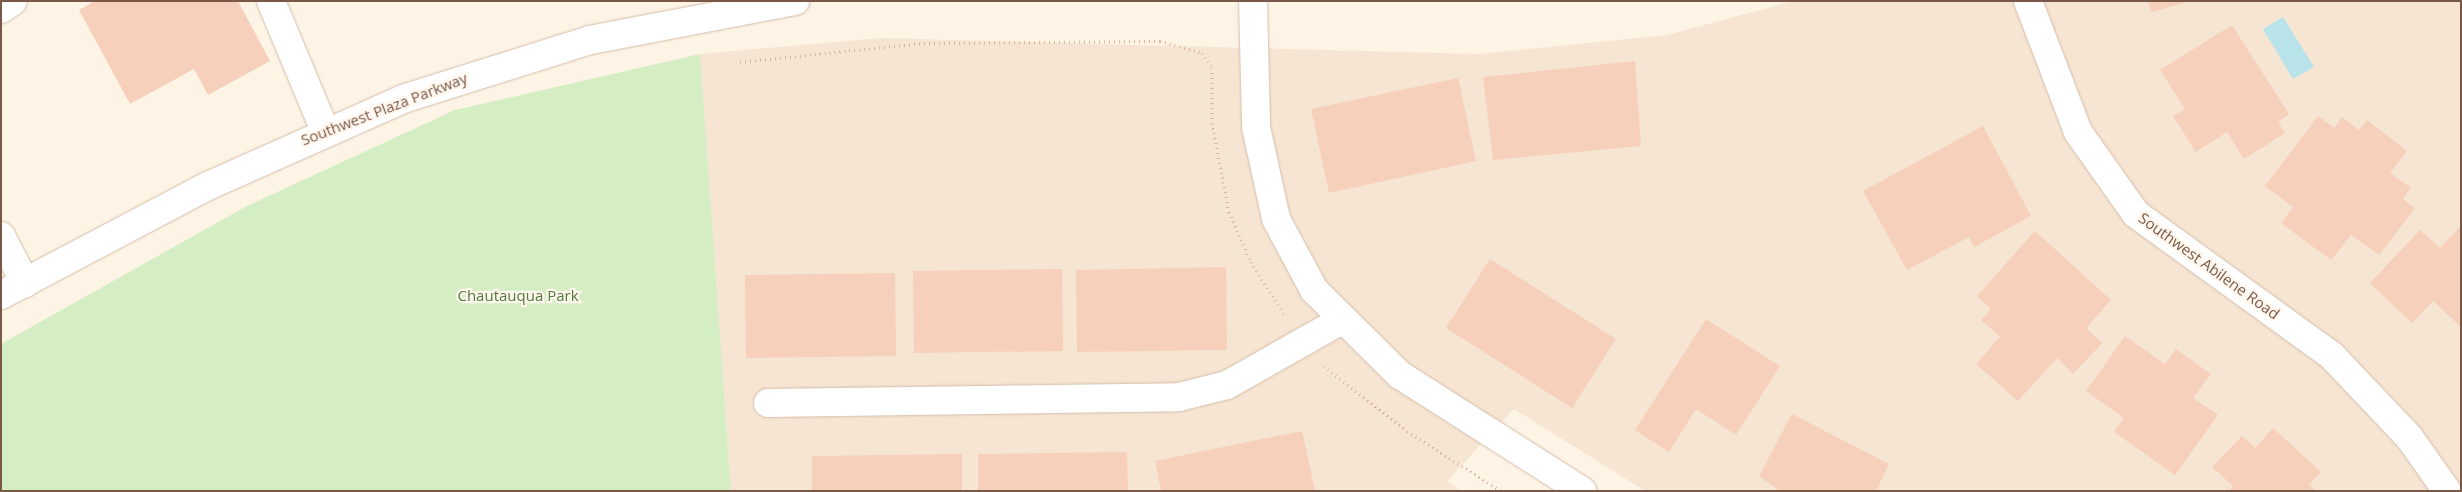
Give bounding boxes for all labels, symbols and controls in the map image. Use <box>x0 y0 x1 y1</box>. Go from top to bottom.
street label: Southwest Plaza Parkway <box>298 69 470 149</box>
street label: Southwest Abilene Road <box>2135 209 2283 323</box>
park label: Chautauqua Park <box>457 287 579 305</box>

